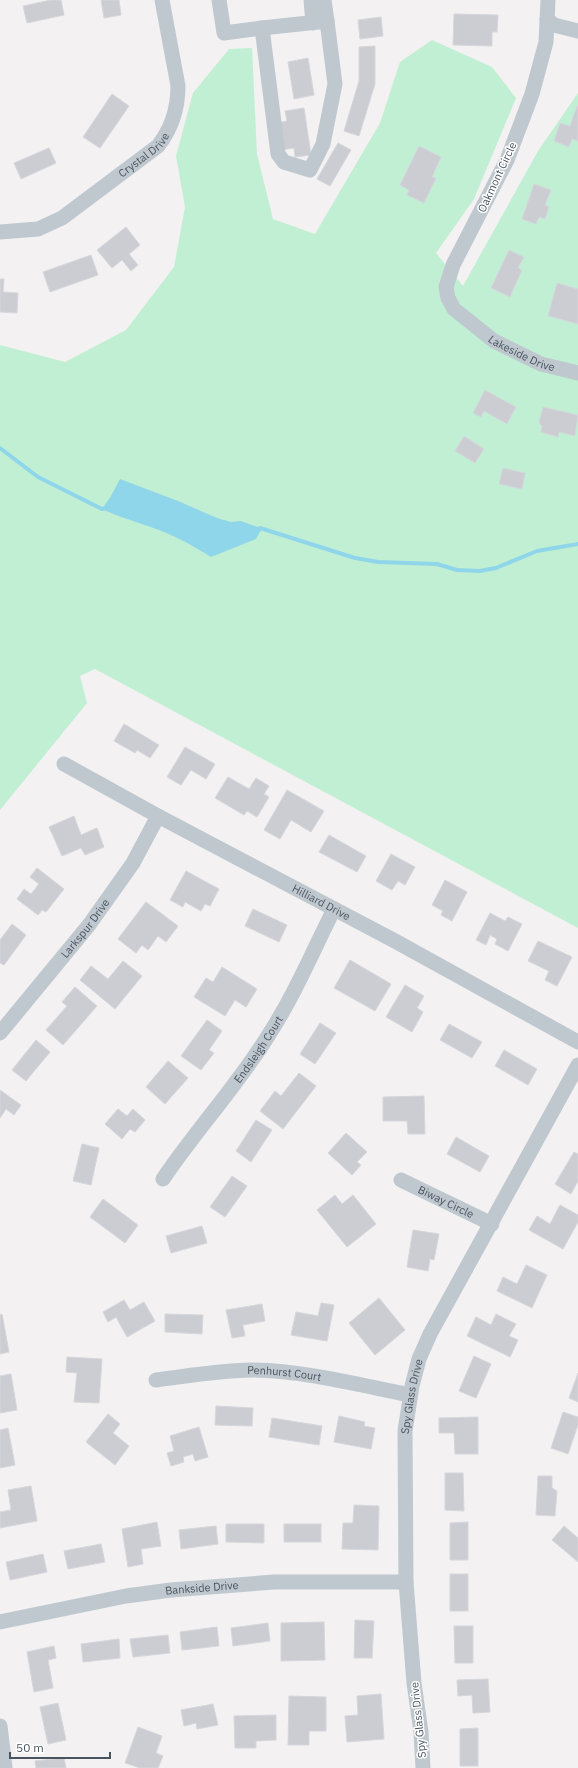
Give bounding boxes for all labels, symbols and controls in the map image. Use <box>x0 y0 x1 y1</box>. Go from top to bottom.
street label: Crystal Drive <box>116 130 172 180</box>
street label: Oakmont Circle <box>475 140 519 214</box>
street label: Lakeside Drive <box>485 332 556 374</box>
street label: Hilliard Drive <box>290 881 353 923</box>
street label: Larkspur Drive <box>58 896 112 961</box>
street label: Endsleigh Court <box>231 1013 286 1086</box>
street label: Biway Circle <box>416 1182 476 1221</box>
street label: Spy Glass Drive <box>398 1357 426 1435</box>
street label: Penhurst Court <box>247 1363 322 1384</box>
street label: Bankside Drive <box>164 1578 239 1598</box>
street label: Spy Glass Drive <box>407 1681 429 1759</box>
scale bar <box>10 1734 110 1760</box>
text: 50 m <box>16 1740 44 1755</box>

